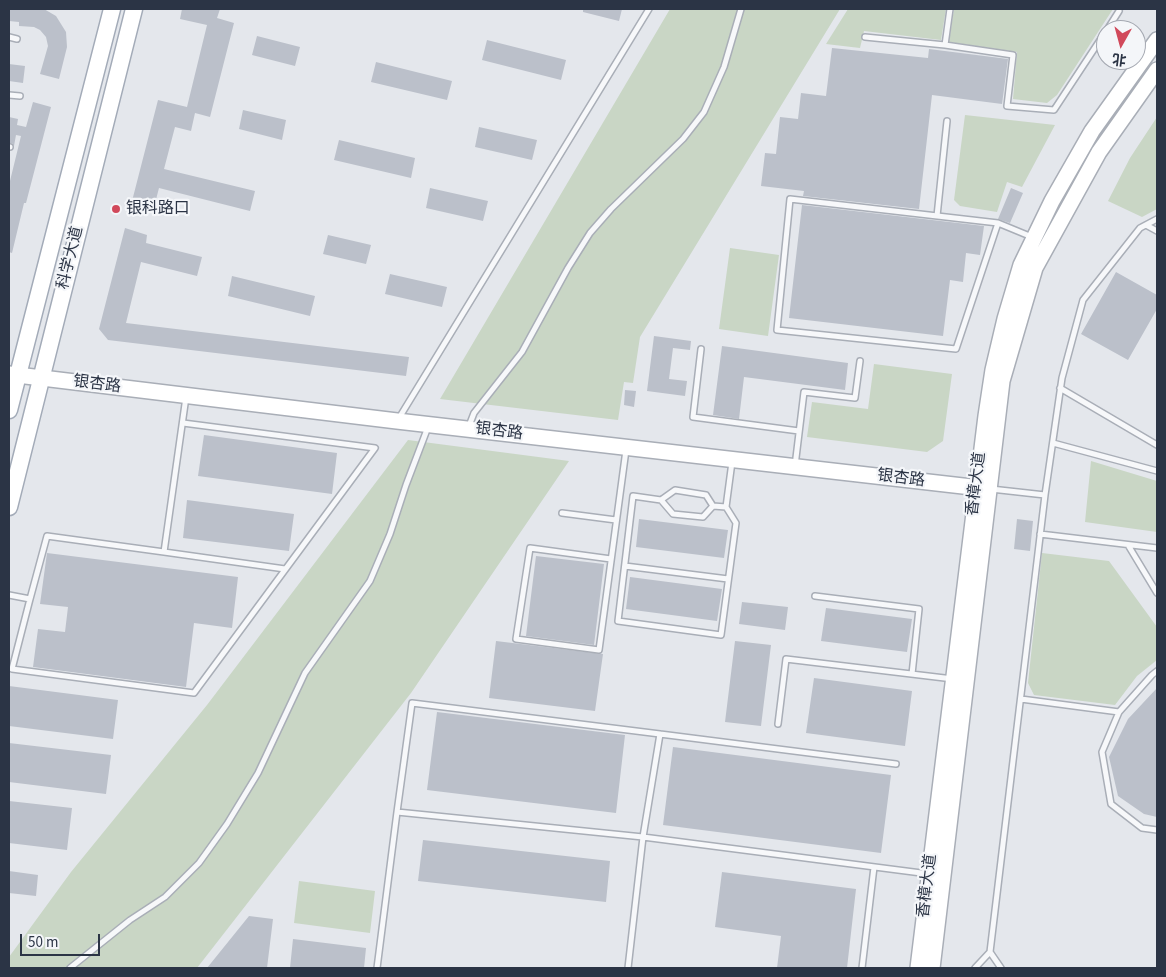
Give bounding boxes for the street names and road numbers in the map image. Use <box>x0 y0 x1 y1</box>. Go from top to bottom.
street label: 科学大道 <box>54 225 88 291</box>
street label: 银杏路 <box>72 373 122 397</box>
street label: 银杏路 <box>474 420 524 444</box>
street label: 香樟大道 <box>964 451 990 517</box>
street label: 银杏路 <box>876 467 926 491</box>
street label: 香樟大道 <box>915 853 941 919</box>

